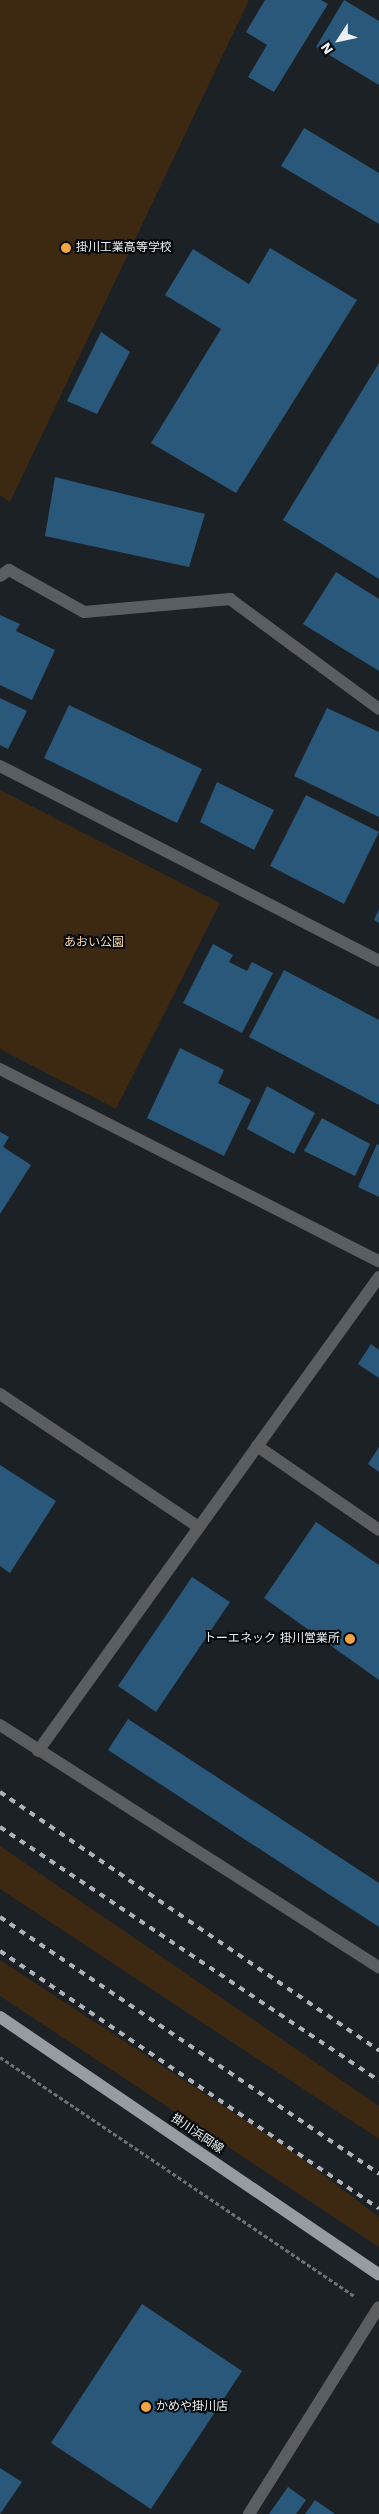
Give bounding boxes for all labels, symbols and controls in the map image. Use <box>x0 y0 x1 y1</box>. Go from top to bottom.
north arrow <box>314 15 364 65</box>
text: N <box>317 40 336 57</box>
place label: 掛川工業高等学校 <box>76 241 172 255</box>
marker: 掛川工業高等学校 <box>60 242 72 254</box>
park label: あおい公園 <box>64 936 124 950</box>
place label: トーエネック 掛川営業所 <box>204 1632 340 1646</box>
marker: トーエネック 掛川営業所 <box>344 1633 356 1645</box>
street label: 掛川浜岡線 <box>168 2111 226 2157</box>
place label: かめや掛川店 <box>156 2400 228 2414</box>
marker: かめや掛川店 <box>140 2401 152 2413</box>

